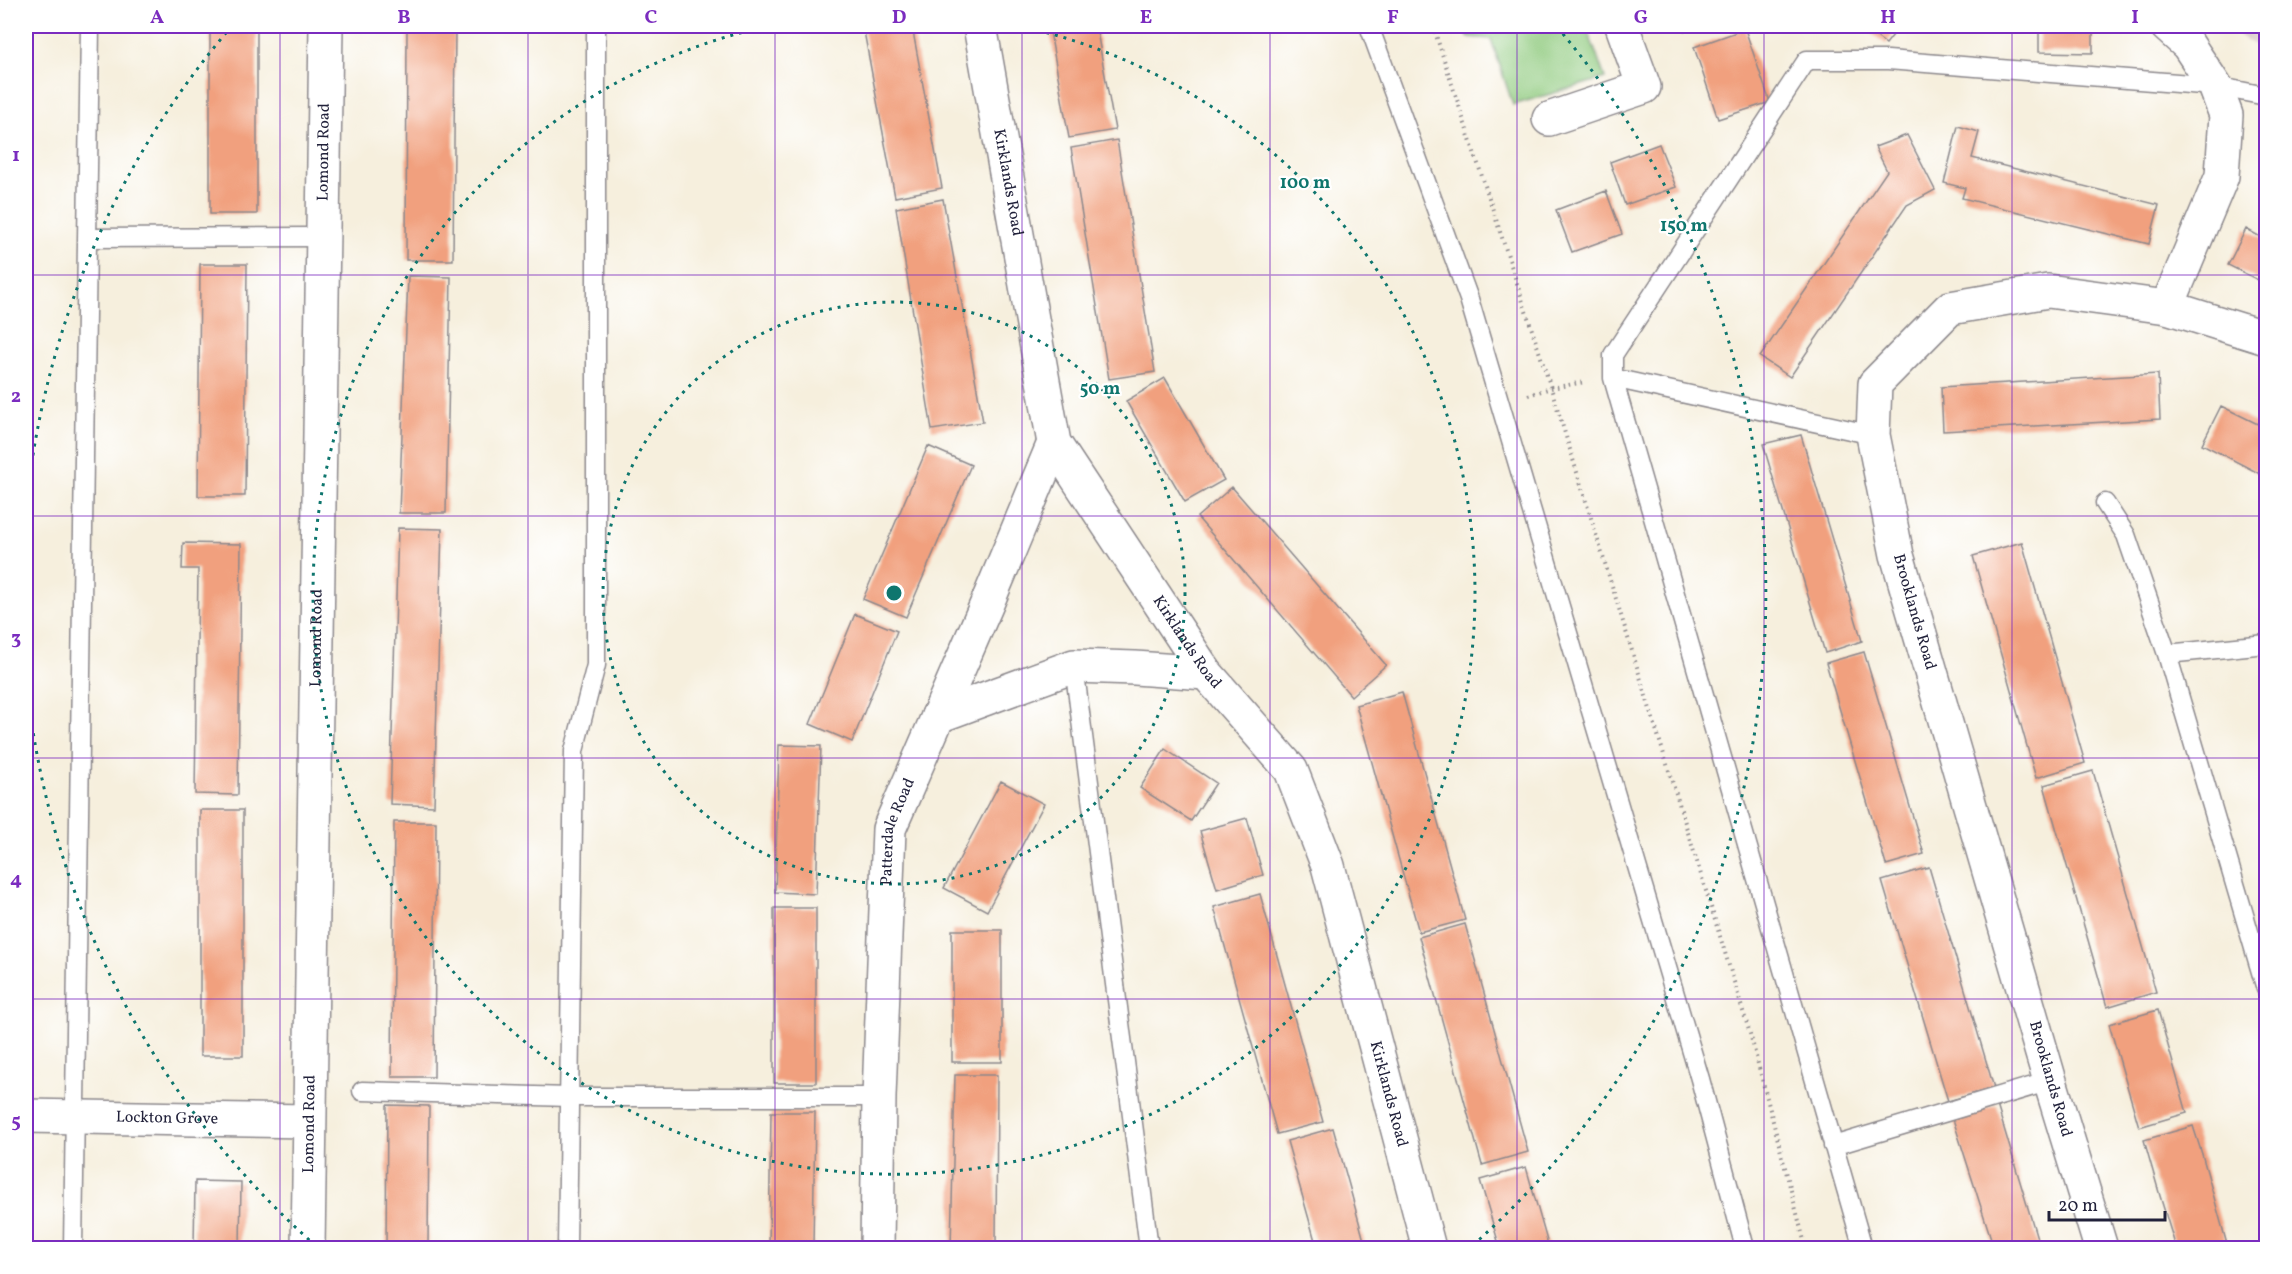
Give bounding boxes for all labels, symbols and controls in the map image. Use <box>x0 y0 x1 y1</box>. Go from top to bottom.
text: A <box>150 4 164 32</box>
text: B <box>397 4 411 32</box>
text: C <box>645 4 658 32</box>
text: D <box>892 4 906 32</box>
text: E <box>1140 4 1152 32</box>
text: F <box>1387 4 1399 32</box>
text: G <box>1634 4 1648 32</box>
text: H <box>1880 4 1896 32</box>
text: I <box>2131 4 2139 32</box>
street label: Lomond Road <box>312 103 336 201</box>
street label: Kirklands Road <box>987 127 1028 238</box>
text: 1 <box>12 142 20 170</box>
text: 100 m <box>1280 171 1330 196</box>
text: 150 m <box>1660 214 1708 239</box>
text: 50 m <box>1080 377 1120 402</box>
text: 2 <box>11 383 21 411</box>
street label: Brooklands Road <box>1887 551 1941 673</box>
centre of rings <box>884 583 904 603</box>
street label: Lomond Road <box>305 589 329 687</box>
street label: Kirklands Road <box>1147 591 1226 694</box>
text: 3 <box>11 625 21 653</box>
street label: Patterdale Road <box>876 775 921 886</box>
text: 4 <box>10 866 22 894</box>
street label: Brooklands Road <box>2023 1018 2077 1140</box>
street label: Kirklands Road <box>1364 1039 1413 1149</box>
street label: Lomond Road <box>298 1075 322 1173</box>
street label: Lockton Grove <box>116 1107 218 1130</box>
text: 5 <box>11 1108 21 1136</box>
scale bar <box>2049 1184 2164 1222</box>
text: 20 m <box>2058 1194 2098 1219</box>

